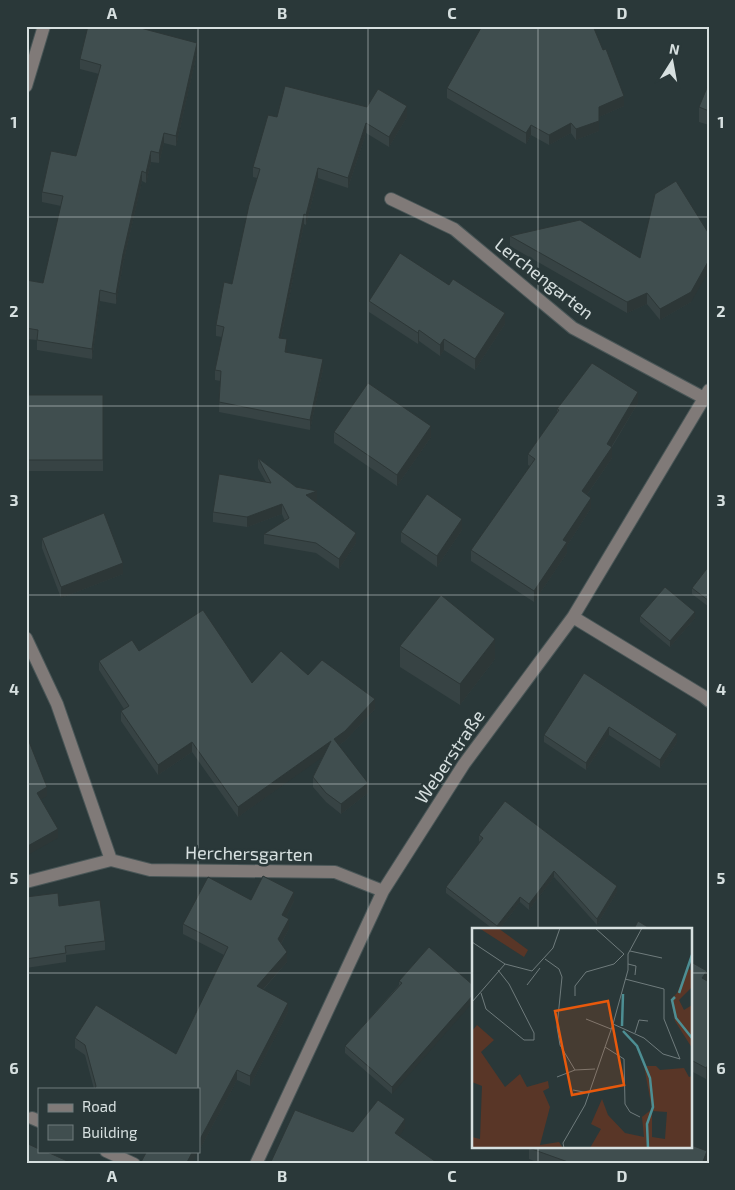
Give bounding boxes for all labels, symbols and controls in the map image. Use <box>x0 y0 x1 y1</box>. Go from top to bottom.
text: A <box>107 3 118 22</box>
text: B <box>277 3 287 22</box>
text: C <box>447 3 457 22</box>
text: D <box>617 3 628 22</box>
north arrow <box>648 38 698 88</box>
text: N <box>668 39 681 58</box>
text: 1 <box>11 112 17 131</box>
text: 1 <box>718 112 724 131</box>
street label: Lerchengarten <box>491 233 598 324</box>
text: 2 <box>9 301 19 320</box>
text: 2 <box>716 301 726 320</box>
text: 3 <box>9 490 19 509</box>
text: 3 <box>716 490 726 509</box>
text: 4 <box>9 679 19 698</box>
text: 4 <box>716 679 726 698</box>
street label: Weberstraße <box>410 705 489 808</box>
street label: Herchersgarten <box>185 841 313 865</box>
text: 5 <box>10 868 19 887</box>
text: 5 <box>717 868 726 887</box>
inset map <box>472 928 692 1148</box>
text: 6 <box>9 1058 19 1077</box>
text: 6 <box>716 1058 726 1077</box>
legend <box>38 1088 200 1152</box>
text: Road <box>82 1097 117 1115</box>
text: Building <box>82 1123 138 1141</box>
text: A <box>107 1166 118 1185</box>
text: B <box>277 1166 287 1185</box>
text: C <box>447 1166 457 1185</box>
text: D <box>617 1166 628 1185</box>

